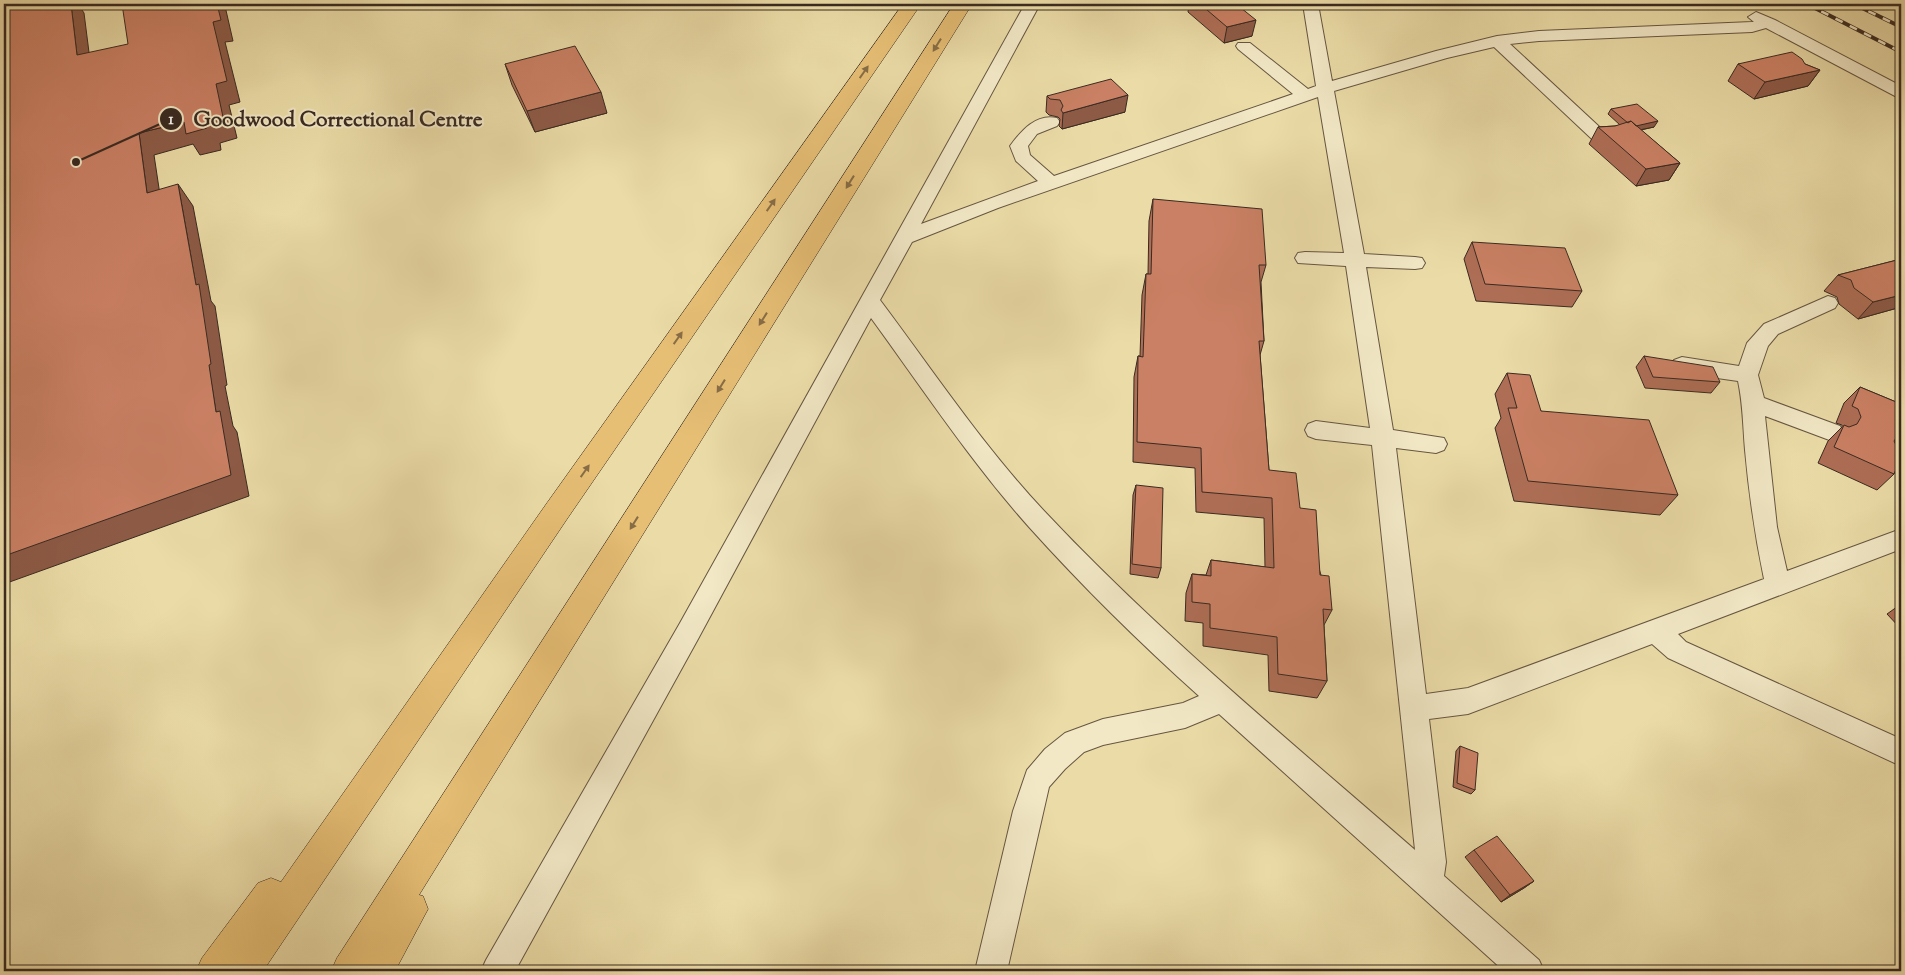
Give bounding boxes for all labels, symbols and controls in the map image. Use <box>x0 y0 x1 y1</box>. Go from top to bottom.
one-way arrow <box>933 38 942 52</box>
one-way arrow <box>859 65 869 79</box>
callout: Goodwood Correctional Centre <box>158 101 492 137</box>
text: Goodwood Correctional Centre <box>193 106 483 136</box>
text: 1 <box>168 110 174 131</box>
one-way arrow <box>846 176 855 189</box>
one-way arrow <box>766 198 776 212</box>
one-way arrow <box>759 313 768 326</box>
one-way arrow <box>673 331 683 345</box>
one-way arrow <box>717 379 726 392</box>
one-way arrow <box>580 465 590 478</box>
one-way arrow <box>630 516 639 530</box>

